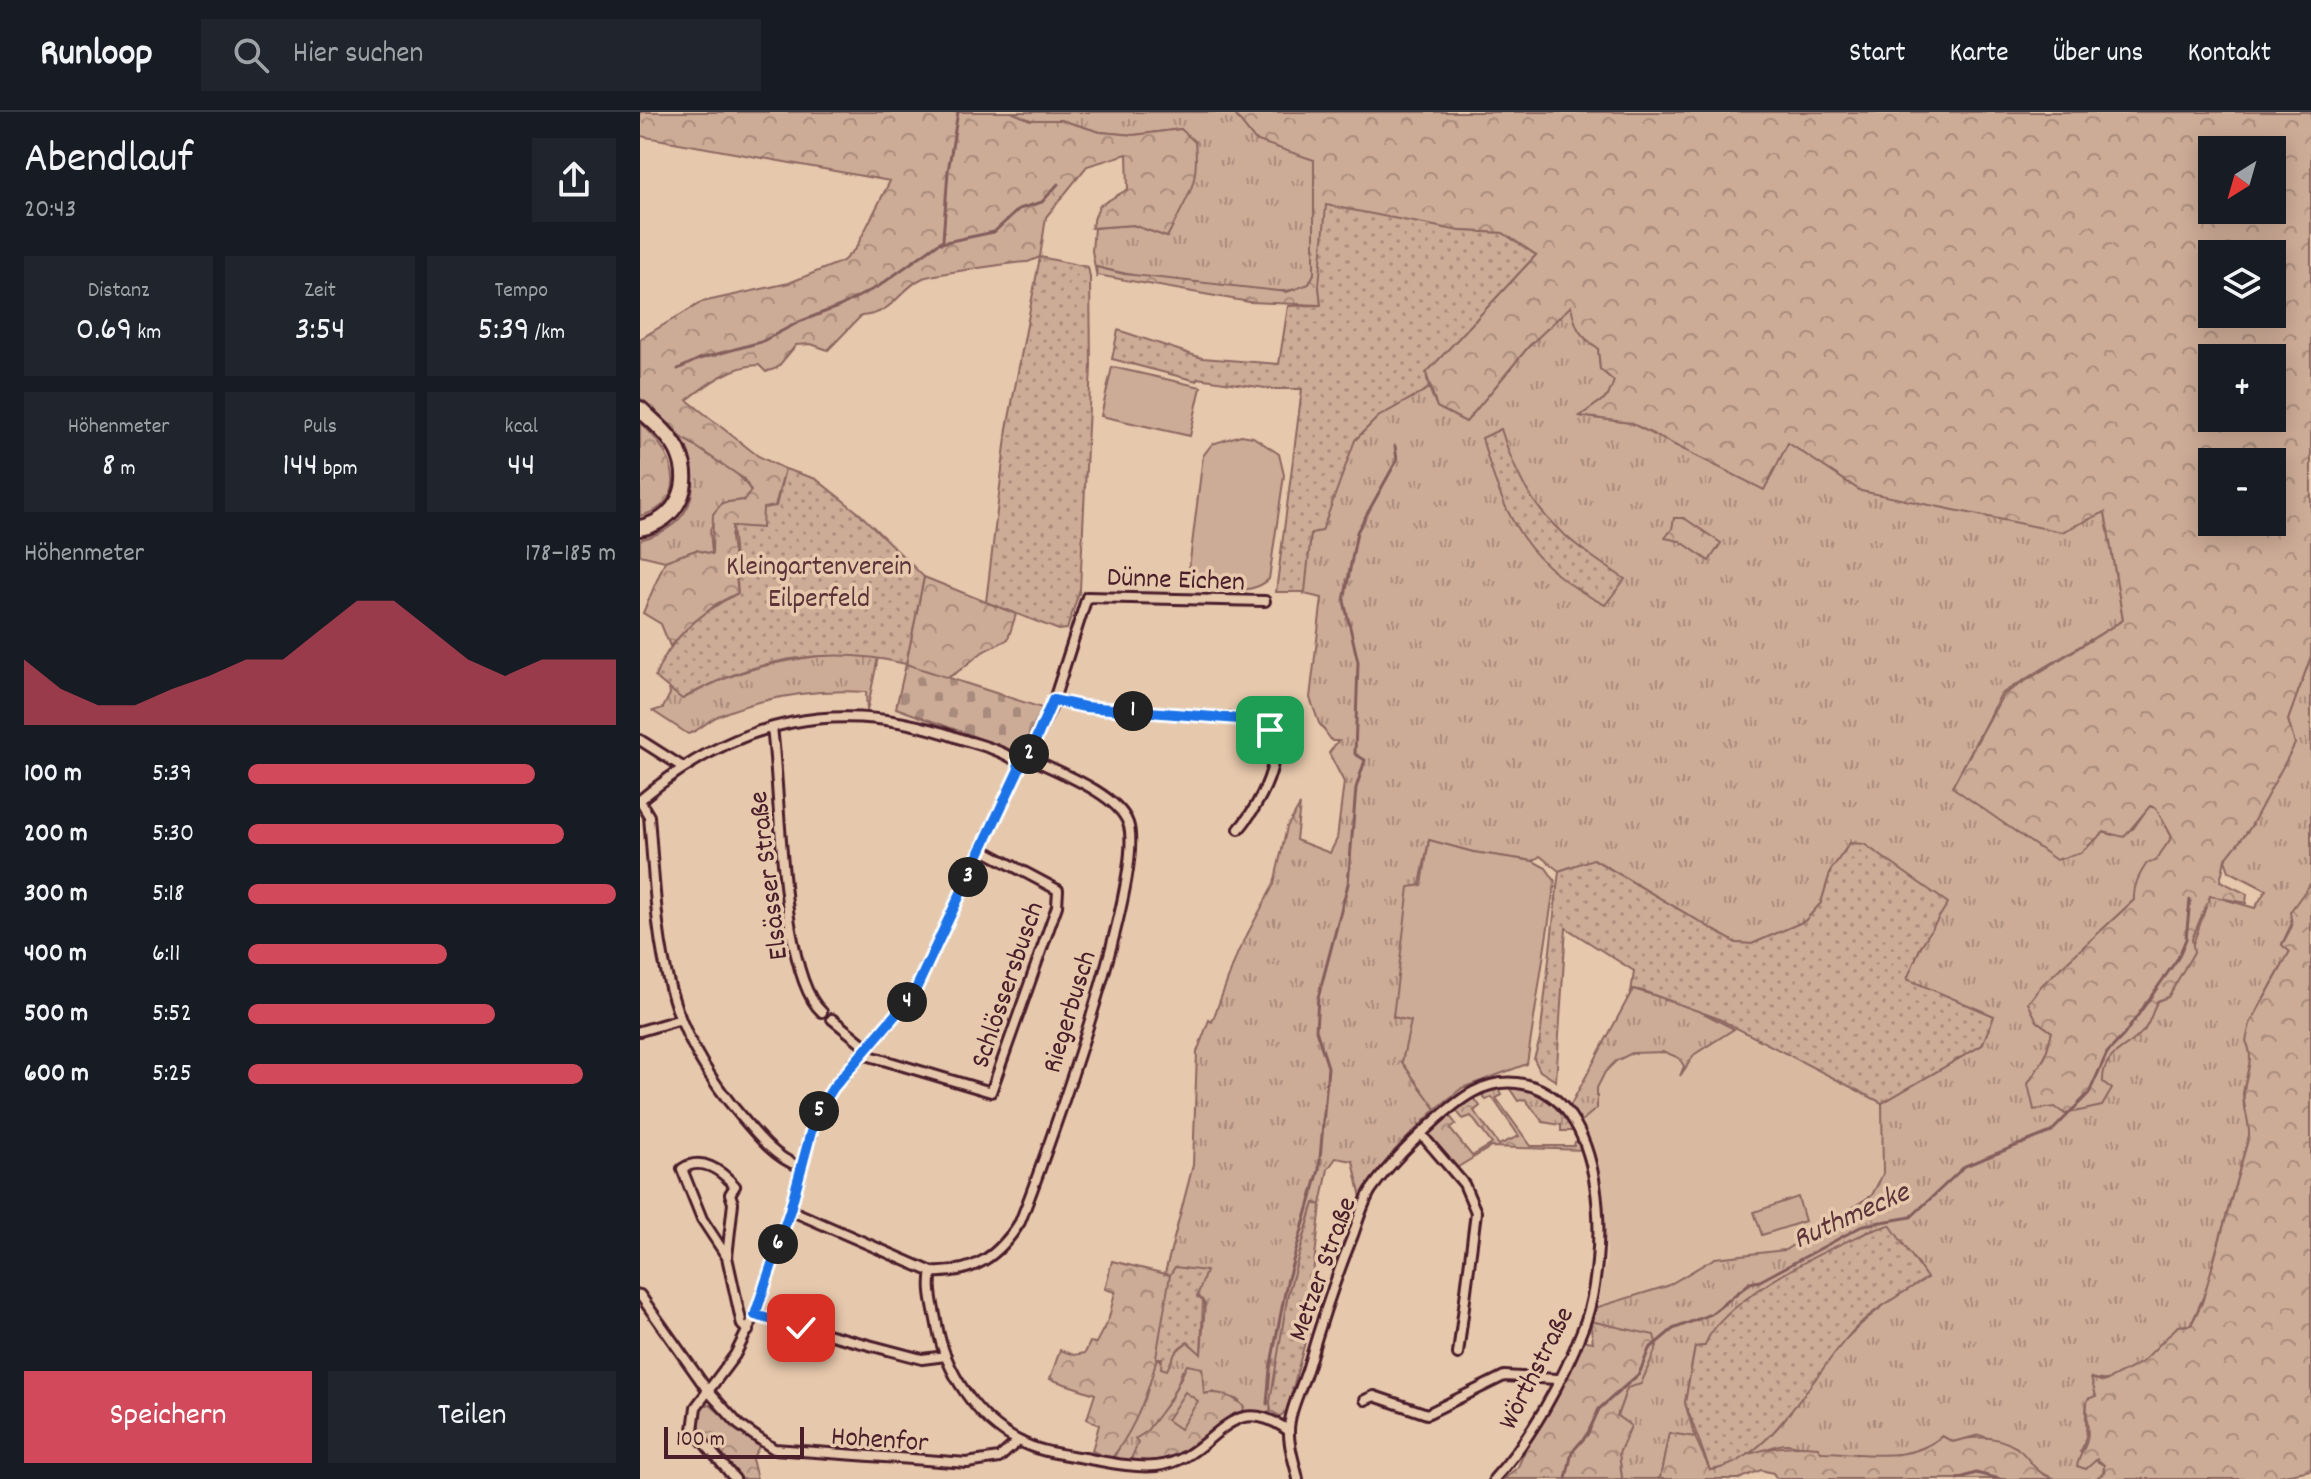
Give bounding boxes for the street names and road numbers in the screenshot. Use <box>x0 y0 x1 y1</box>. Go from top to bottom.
street label: Dünne Eichen <box>1106 560 1246 604</box>
street label: Elsässer Straße <box>741 789 801 962</box>
street label: Schlössersbusch <box>963 897 1057 1074</box>
street label: Riegerbusch <box>1034 946 1109 1079</box>
street label: Metzer Straße <box>1280 1192 1369 1347</box>
street label: Wörthstraße <box>1490 1301 1587 1438</box>
street label: Hohenfor <box>830 1419 930 1465</box>

